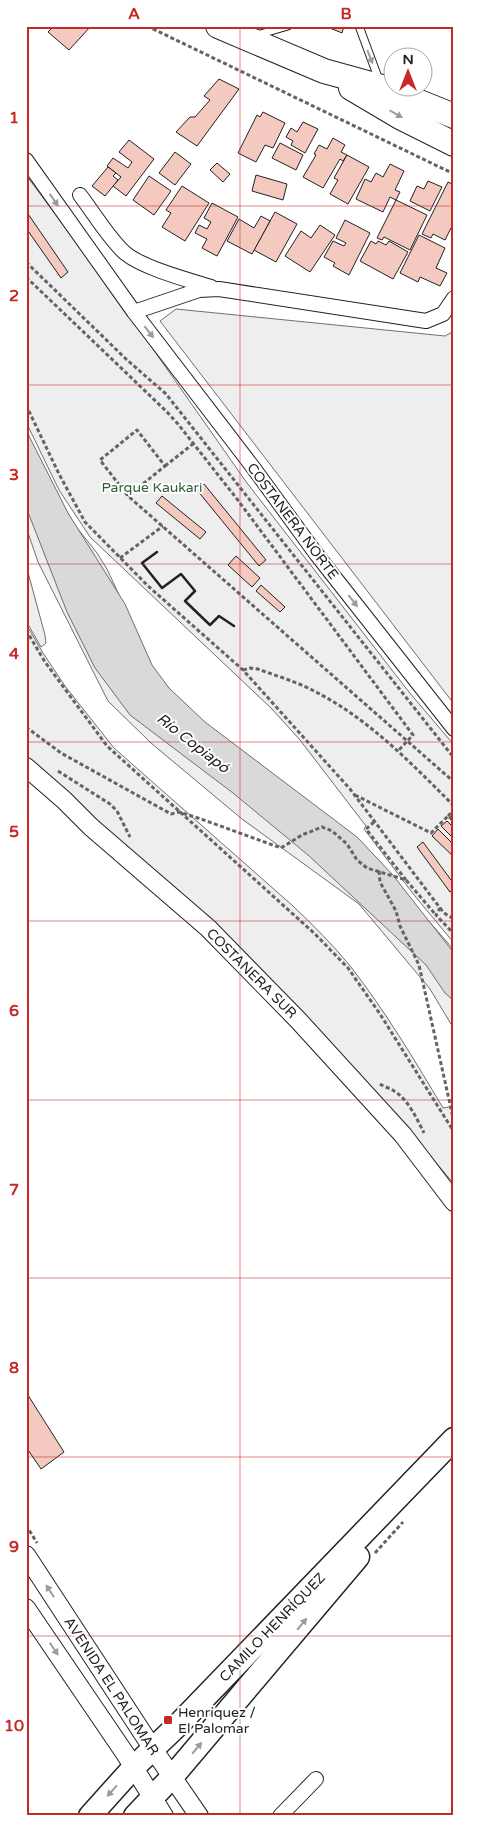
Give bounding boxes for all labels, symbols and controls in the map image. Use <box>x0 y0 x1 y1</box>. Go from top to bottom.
text: A <box>128 4 140 24</box>
text: B <box>340 4 352 24</box>
north arrow <box>382 48 432 98</box>
one-way arrow <box>366 50 374 65</box>
text: N <box>402 51 414 68</box>
text: 1 <box>9 108 19 128</box>
one-way arrow <box>389 110 403 119</box>
one-way arrow <box>49 193 59 207</box>
text: 2 <box>9 286 19 306</box>
one-way arrow <box>144 325 154 339</box>
street label: COSTANERA NORTE <box>243 460 342 583</box>
text: 3 <box>9 465 19 485</box>
park label: Parque Kaukari <box>102 479 202 496</box>
one-way arrow <box>348 594 358 608</box>
text: 4 <box>9 644 19 664</box>
water label: Río Copiapó <box>153 709 233 777</box>
text: 5 <box>9 822 19 842</box>
street label: COSTANERA SUR <box>203 925 300 1022</box>
text: 6 <box>9 1001 19 1021</box>
text: 7 <box>9 1180 19 1200</box>
text: 8 <box>9 1358 19 1378</box>
text: 9 <box>9 1537 19 1557</box>
street label: CAMILO HENRÍQUEZ <box>216 1569 329 1686</box>
one-way arrow <box>45 1584 55 1598</box>
street label: AVENIDA EL PALOMAR <box>61 1614 163 1759</box>
one-way arrow <box>296 1618 307 1631</box>
one-way arrow <box>49 1642 59 1655</box>
place label: Henríquez / El Palomar <box>178 1704 256 1737</box>
marker: Henríquez / El Palomar <box>162 1714 174 1726</box>
text: 10 <box>4 1716 24 1736</box>
one-way arrow <box>191 1742 202 1755</box>
one-way arrow <box>106 1785 118 1797</box>

